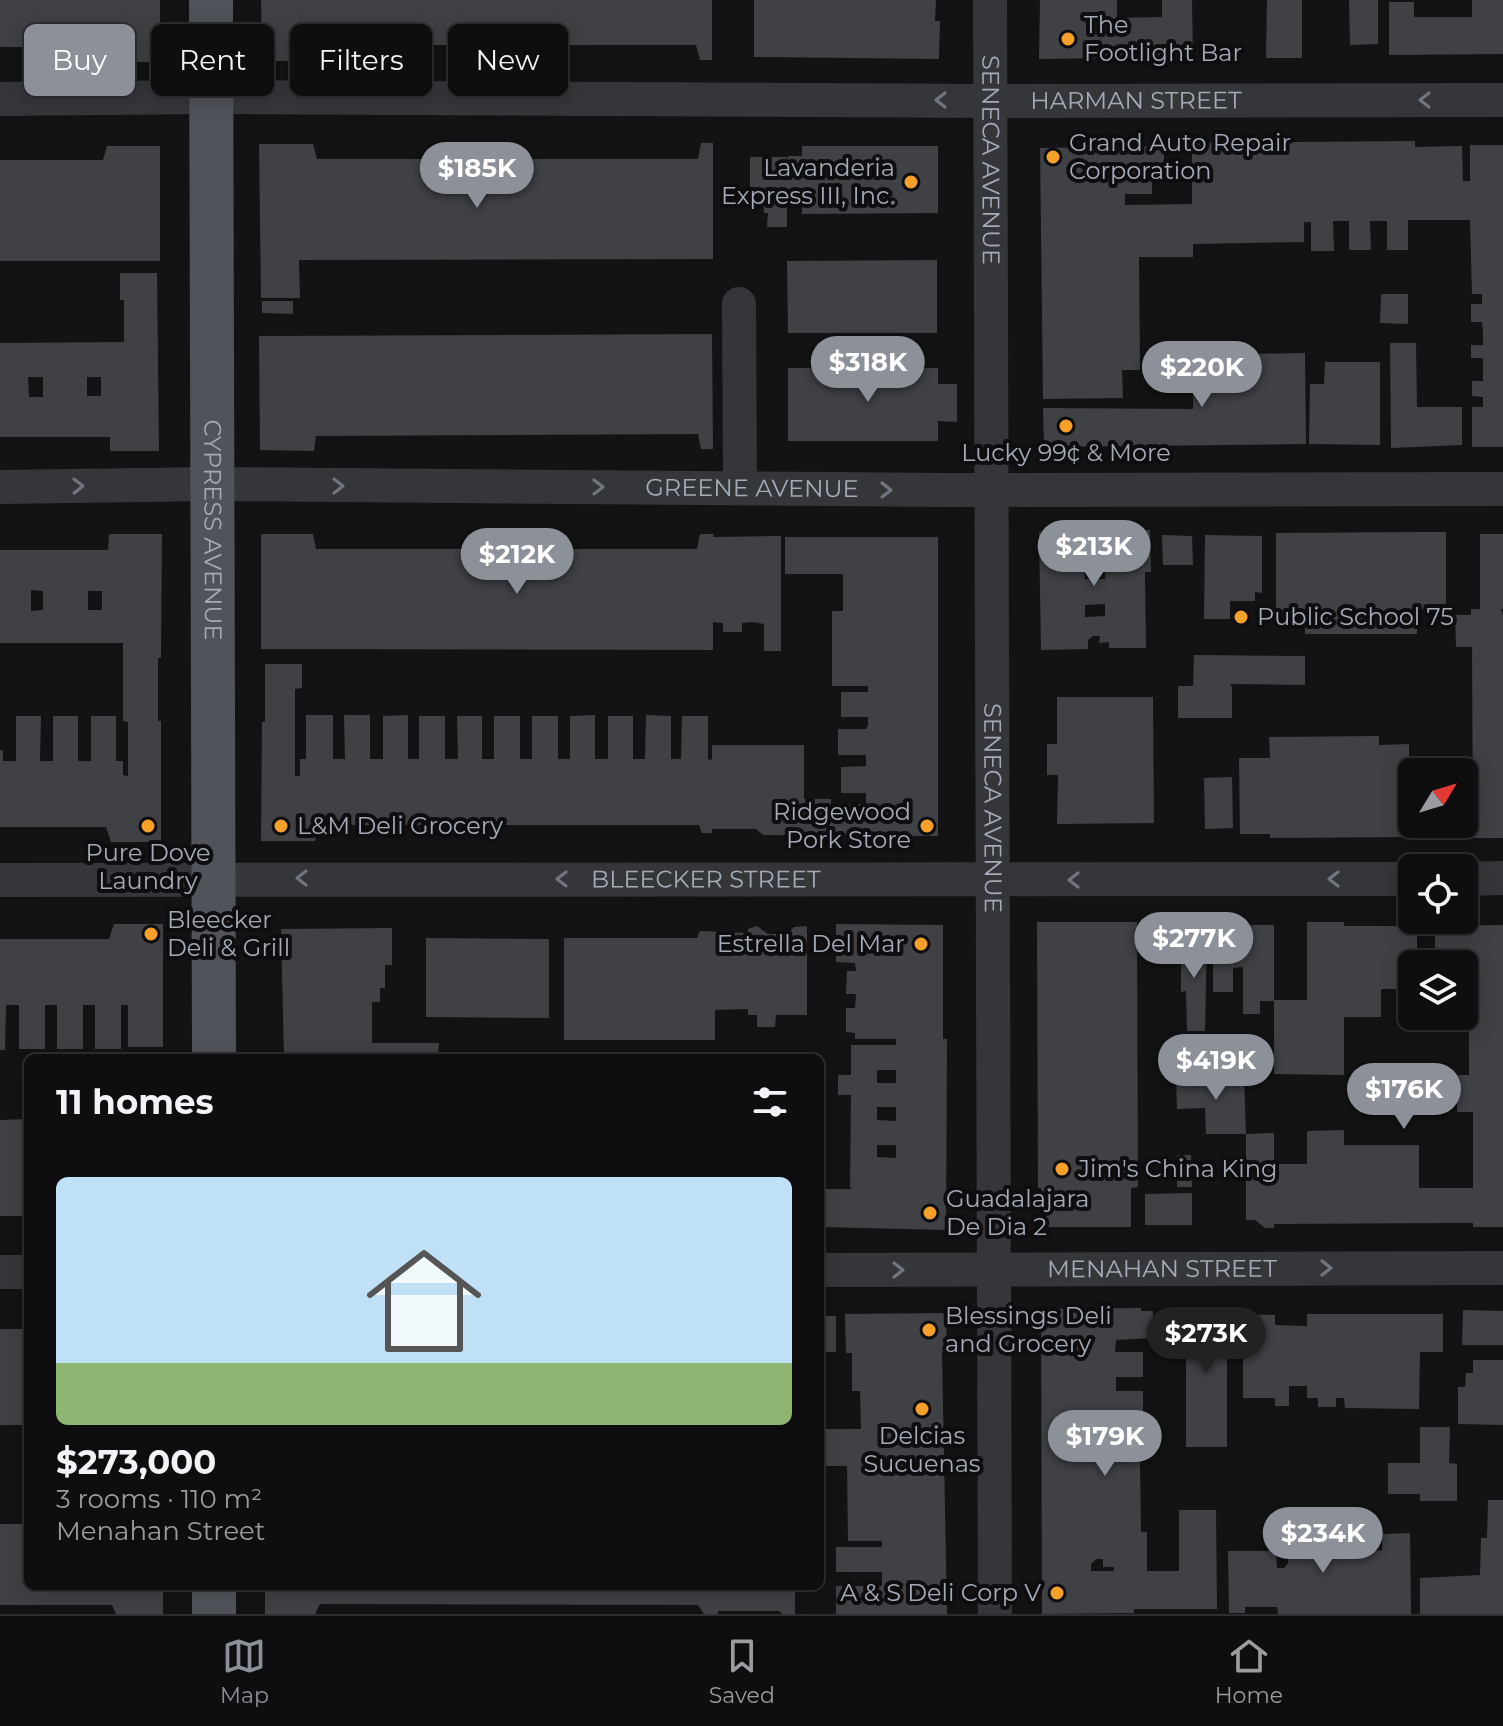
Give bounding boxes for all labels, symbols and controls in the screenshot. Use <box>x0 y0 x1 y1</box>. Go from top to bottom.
place label: The Footlight Bar <box>1084 10 1242 67</box>
chip: Buy <box>24 24 135 96</box>
chip: Rent <box>151 24 274 96</box>
chip: Filters <box>290 24 432 96</box>
chip: New <box>448 24 568 96</box>
marker: The Footlight Bar <box>1059 30 1077 48</box>
street label: SENECA AVENUE <box>976 55 1006 265</box>
street label: HARMAN STREET <box>1030 86 1242 115</box>
one-way arrow <box>934 91 947 109</box>
one-way arrow <box>1418 91 1431 109</box>
place label: Grand Auto Repair Corporation <box>1069 128 1291 185</box>
pin: $185K <box>421 142 533 210</box>
marker: Grand Auto Repair Corporation <box>1044 148 1062 166</box>
text: $185K <box>438 152 516 184</box>
place label: Lavanderia Express III, Inc. <box>721 153 895 210</box>
marker: Lavanderia Express III, Inc. <box>902 173 920 191</box>
pin: $318K <box>812 336 924 404</box>
pin: $220K <box>1146 341 1258 409</box>
text: $318K <box>829 346 907 378</box>
text: $220K <box>1160 351 1244 383</box>
marker: Lucky 99¢ & More <box>1057 417 1075 435</box>
street label: CYPRESS AVENUE <box>198 419 228 641</box>
place label: Lucky 99¢ & More <box>961 438 1171 467</box>
street label: GREENE AVENUE <box>645 473 859 503</box>
one-way arrow <box>332 477 345 494</box>
one-way arrow <box>72 478 85 495</box>
one-way arrow <box>592 478 605 496</box>
one-way arrow <box>880 481 893 498</box>
pin: $213K <box>1038 520 1150 588</box>
pin: $212K <box>461 528 573 596</box>
text: $213K <box>1056 530 1132 562</box>
text: $212K <box>479 538 555 570</box>
place label: Public School 75 <box>1257 602 1454 631</box>
marker: Public School 75 <box>1232 608 1250 626</box>
street label: SENECA AVENUE <box>978 703 1008 913</box>
north arrow <box>1398 758 1478 838</box>
map controls <box>1398 758 1478 1030</box>
place label: Ridgewood Pork Store <box>773 797 911 854</box>
place label: L&M Deli Grocery <box>297 811 503 840</box>
marker: Pure Dove Laundry <box>139 817 157 835</box>
marker: L&M Deli Grocery <box>272 817 290 835</box>
marker: Ridgewood Pork Store <box>918 817 936 835</box>
place label: Pure Dove Laundry <box>85 838 211 895</box>
button: locate <box>1398 854 1478 934</box>
street label: BLEECKER STREET <box>591 864 821 894</box>
one-way arrow <box>295 869 308 887</box>
one-way arrow <box>555 870 568 888</box>
one-way arrow <box>1327 870 1340 888</box>
one-way arrow <box>1067 871 1080 888</box>
place label: Bleecker Deli & Grill <box>167 905 290 962</box>
pin: $277K <box>1138 912 1250 980</box>
text: $277K <box>1152 922 1236 954</box>
marker: Bleecker Deli & Grill <box>142 925 160 943</box>
place label: Estrella Del Mar <box>717 929 905 958</box>
marker: Estrella Del Mar <box>912 935 930 953</box>
button: layers <box>1398 950 1478 1030</box>
pin: $419K <box>1160 1034 1272 1102</box>
text: $419K <box>1176 1044 1256 1076</box>
pin: $176K <box>1348 1063 1460 1131</box>
text: $176K <box>1365 1073 1443 1105</box>
icon: filters <box>748 1080 792 1124</box>
text: 11 homes <box>56 1081 214 1123</box>
place label: Jim's China King <box>1077 1154 1277 1183</box>
marker: Jim's China King <box>1053 1160 1071 1178</box>
place label: Guadalajara De Dia 2 <box>946 1184 1089 1241</box>
marker: Guadalajara De Dia 2 <box>921 1204 939 1222</box>
icon: home <box>352 1229 496 1373</box>
street label: MENAHAN STREET <box>1047 1254 1277 1283</box>
one-way arrow <box>1320 1259 1333 1277</box>
one-way arrow <box>892 1261 905 1279</box>
place label: Blessings Deli and Grocery <box>945 1301 1112 1358</box>
pin: $273K <box>1150 1307 1262 1375</box>
text: $273K <box>1165 1317 1247 1349</box>
marker: Blessings Deli and Grocery <box>920 1321 938 1339</box>
marker: Delcias Sucuenas <box>913 1400 931 1418</box>
pin: $179K <box>1049 1410 1161 1478</box>
text: $179K <box>1066 1420 1144 1452</box>
place label: Delcias Sucuenas <box>863 1421 981 1478</box>
text: $273,000 <box>56 1441 216 1483</box>
text: 3 rooms · 110 m² <box>56 1483 262 1515</box>
pin: $234K <box>1267 1507 1379 1575</box>
text: Menahan Street <box>56 1515 265 1547</box>
text: $234K <box>1281 1517 1365 1549</box>
place label: A & S Deli Corp V <box>840 1578 1041 1607</box>
marker: A & S Deli Corp V <box>1048 1584 1066 1602</box>
tab: Map <box>220 1634 269 1709</box>
tab: Saved <box>709 1634 775 1709</box>
tab: Home <box>1215 1634 1283 1709</box>

